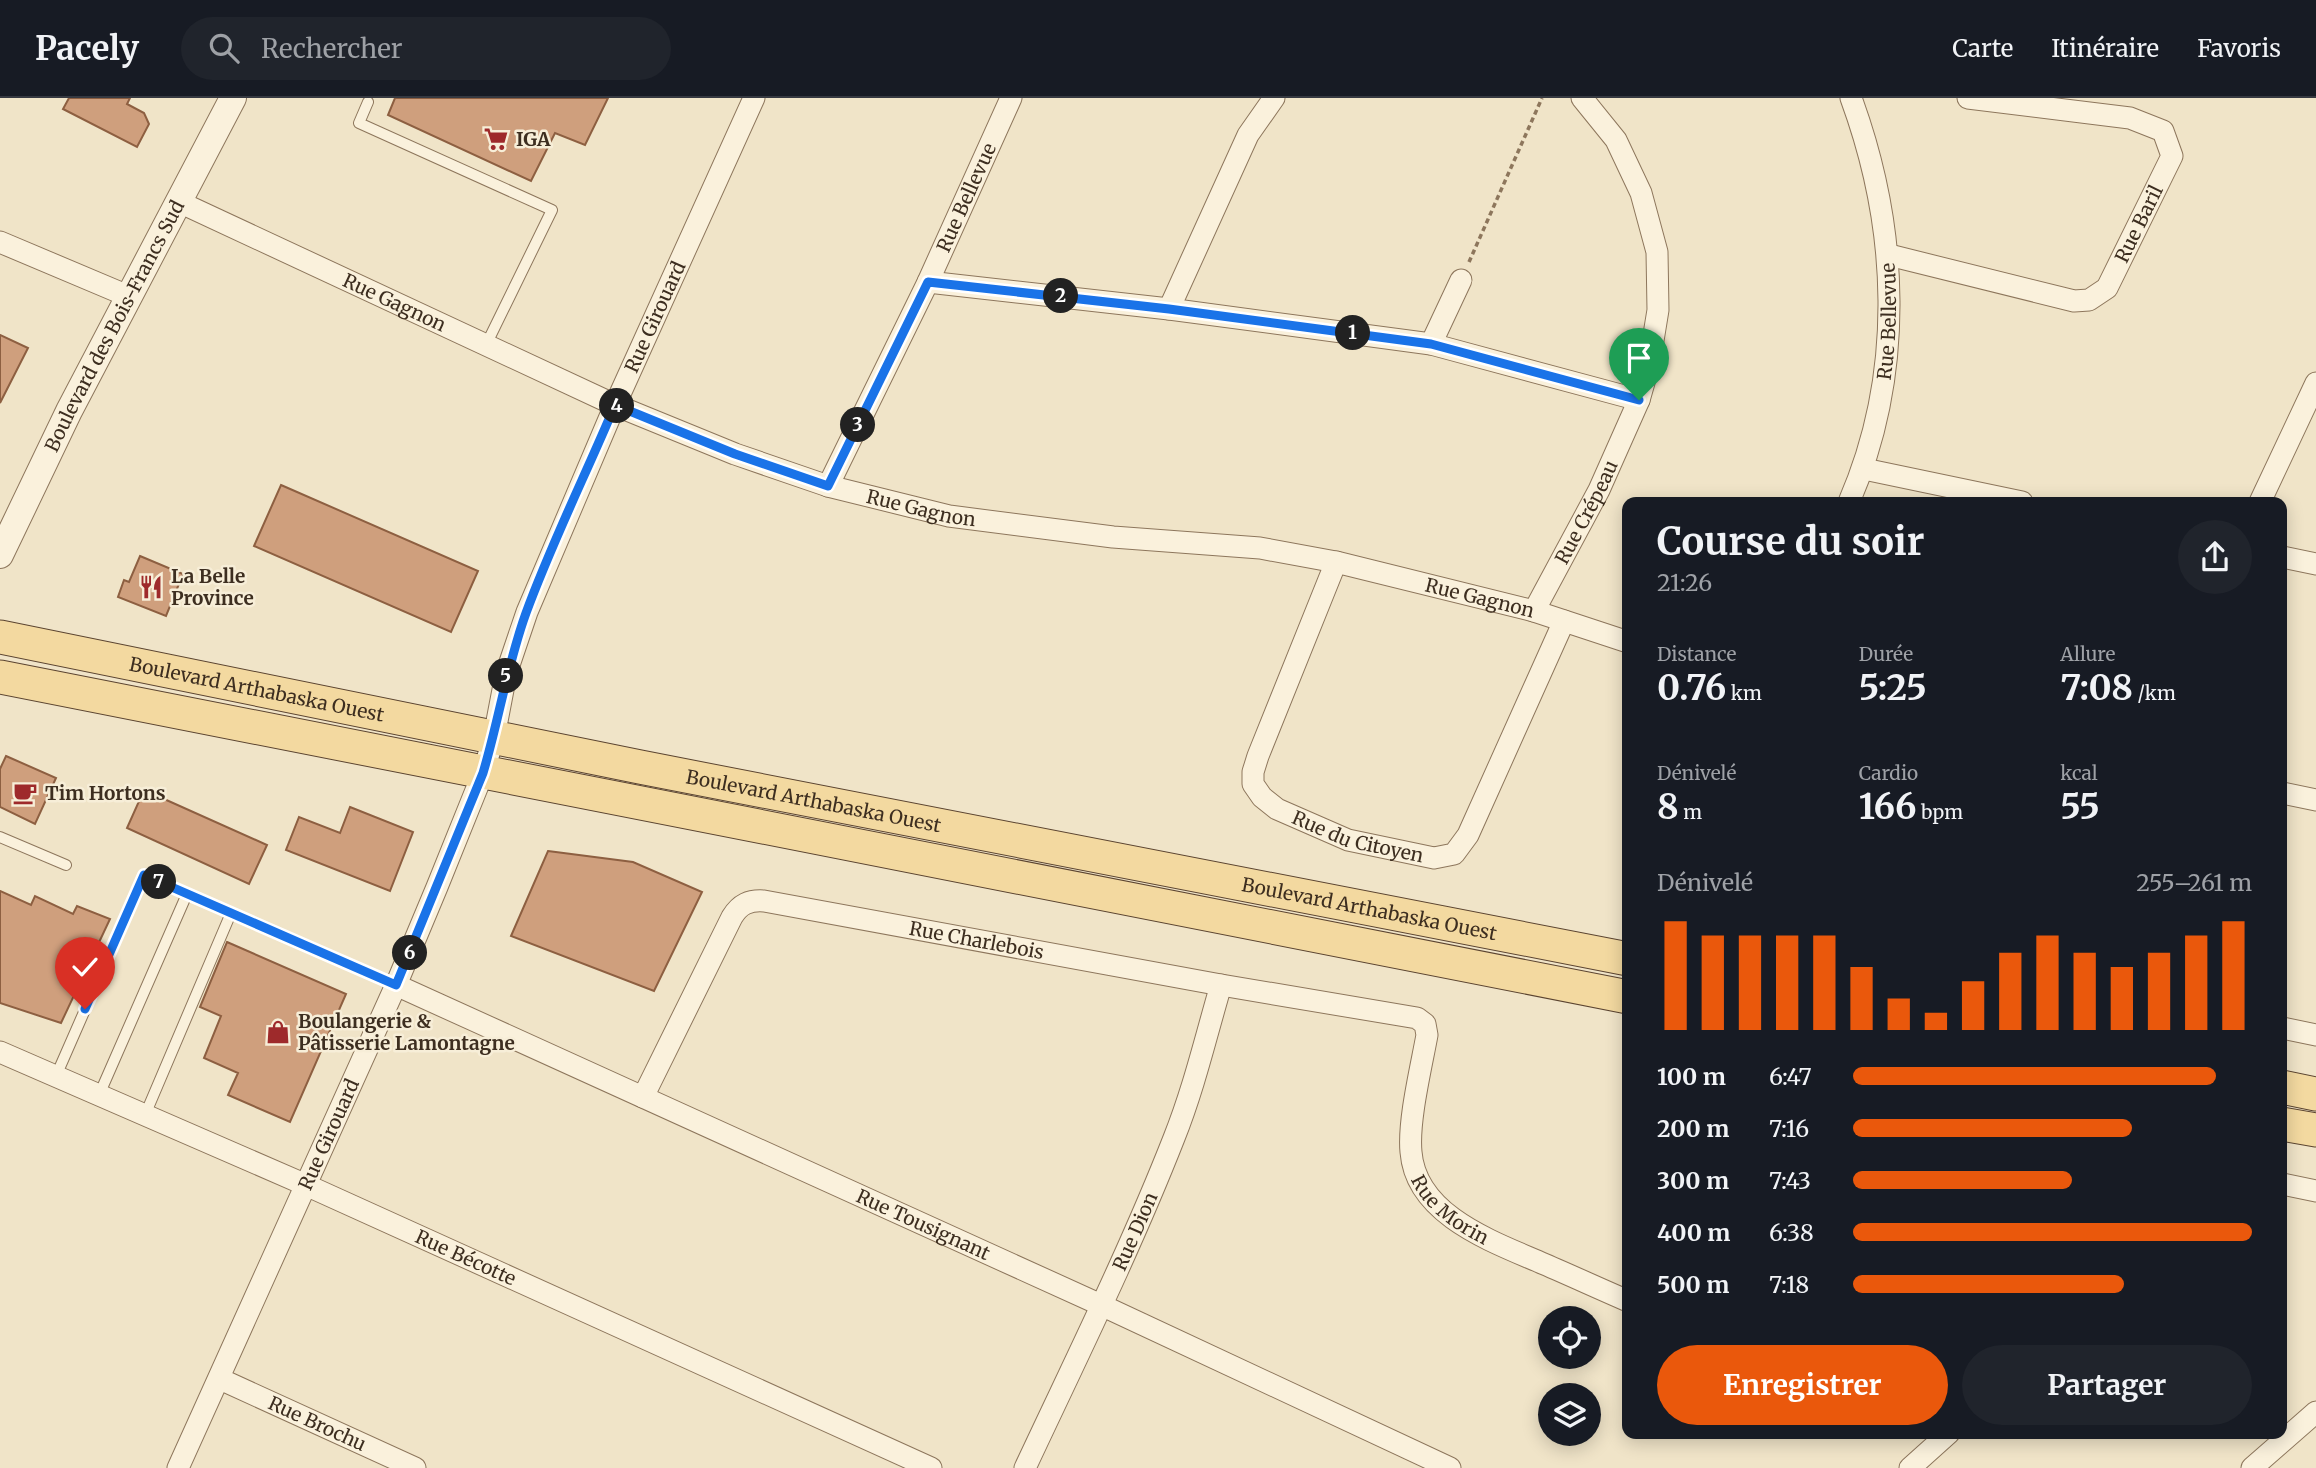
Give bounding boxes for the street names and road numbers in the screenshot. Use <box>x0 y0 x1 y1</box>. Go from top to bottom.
street label: Rue Bellevue <box>931 139 1001 256</box>
street label: Rue Baril <box>2109 181 2168 266</box>
street label: Boulevard des Bois-Francs Sud <box>39 196 189 456</box>
street label: Rue Girouard <box>619 257 691 376</box>
street label: Rue Bellevue <box>1872 262 1901 381</box>
street label: Rue Gagnon <box>339 268 450 337</box>
street label: Rue Crépeau <box>1550 456 1623 568</box>
street label: Rue Gagnon <box>864 484 978 531</box>
street label: Rue Gagnon <box>1423 573 1537 623</box>
street label: Boulevard Arthabaska Ouest <box>127 652 387 727</box>
street label: Boulevard Arthabaska Ouest <box>684 764 944 837</box>
street label: Rue du Citoyen <box>1289 805 1426 868</box>
street label: Boulevard Arthabaska Ouest <box>1240 872 1499 945</box>
street label: Rue Charlebois <box>907 916 1046 964</box>
street label: Rue Girouard <box>293 1075 364 1194</box>
street label: Rue Morin <box>1406 1171 1493 1250</box>
street label: Rue Tousignant <box>853 1184 994 1265</box>
street label: Rue Dion <box>1107 1188 1163 1274</box>
street label: Rue Bécotte <box>412 1224 520 1291</box>
street label: Rue Brochu <box>265 1391 370 1456</box>

